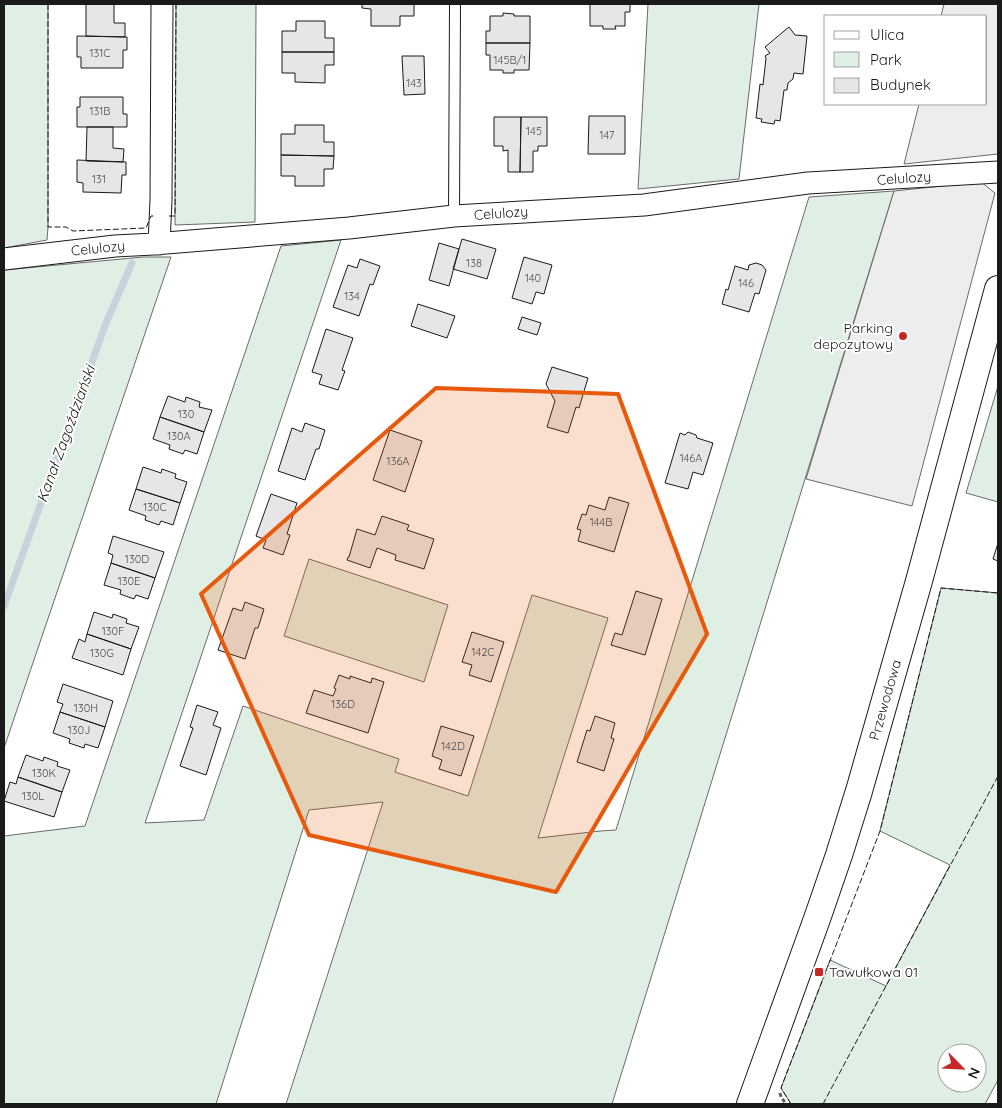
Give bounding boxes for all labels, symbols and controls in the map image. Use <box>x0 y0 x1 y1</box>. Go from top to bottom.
legend <box>824 15 987 105</box>
text: Ulica <box>870 25 904 44</box>
house number: 131C <box>89 46 111 60</box>
text: Park <box>870 50 902 69</box>
house number: 145B/1 <box>494 53 526 67</box>
text: Budynek <box>870 75 931 94</box>
house number: 143 <box>406 76 422 90</box>
house number: 131B <box>89 104 111 118</box>
house number: 145 <box>526 124 542 138</box>
house number: 147 <box>599 128 615 142</box>
street label: Celulozy <box>876 167 932 189</box>
house number: 131 <box>92 172 106 186</box>
street label: Celulozy <box>473 202 529 224</box>
street label: Celulozy <box>70 236 126 260</box>
house number: 138 <box>466 256 482 270</box>
house number: 140 <box>525 271 541 285</box>
house number: 146 <box>738 276 754 290</box>
house number: 134 <box>344 289 360 303</box>
place label: Parking depozytowy <box>814 319 893 353</box>
marker: Parking depozytowy <box>897 330 909 342</box>
water label: Kanał Zagoździański <box>32 361 100 505</box>
house number: 130 <box>178 407 194 421</box>
house number: 130A <box>167 429 191 443</box>
house number: 146A <box>680 451 702 465</box>
house number: 136A <box>387 454 409 468</box>
house number: 130C <box>143 500 167 514</box>
house number: 144B <box>590 515 612 529</box>
house number: 130D <box>125 552 149 566</box>
house number: 130E <box>118 574 140 588</box>
house number: 130F <box>102 624 124 638</box>
house number: 142C <box>472 645 494 659</box>
house number: 130G <box>90 646 114 660</box>
street label: Przewodowa <box>865 658 905 742</box>
house number: 136D <box>331 697 355 711</box>
house number: 130H <box>74 701 98 715</box>
house number: 130J <box>68 723 90 737</box>
house number: 142D <box>441 739 465 753</box>
house number: 130K <box>32 766 56 780</box>
house number: 130L <box>22 789 44 803</box>
place label: Tawułkowa 01 <box>829 963 918 981</box>
marker: Tawułkowa 01 <box>813 966 825 978</box>
north arrow <box>937 1043 987 1093</box>
text: N <box>964 1065 984 1082</box>

